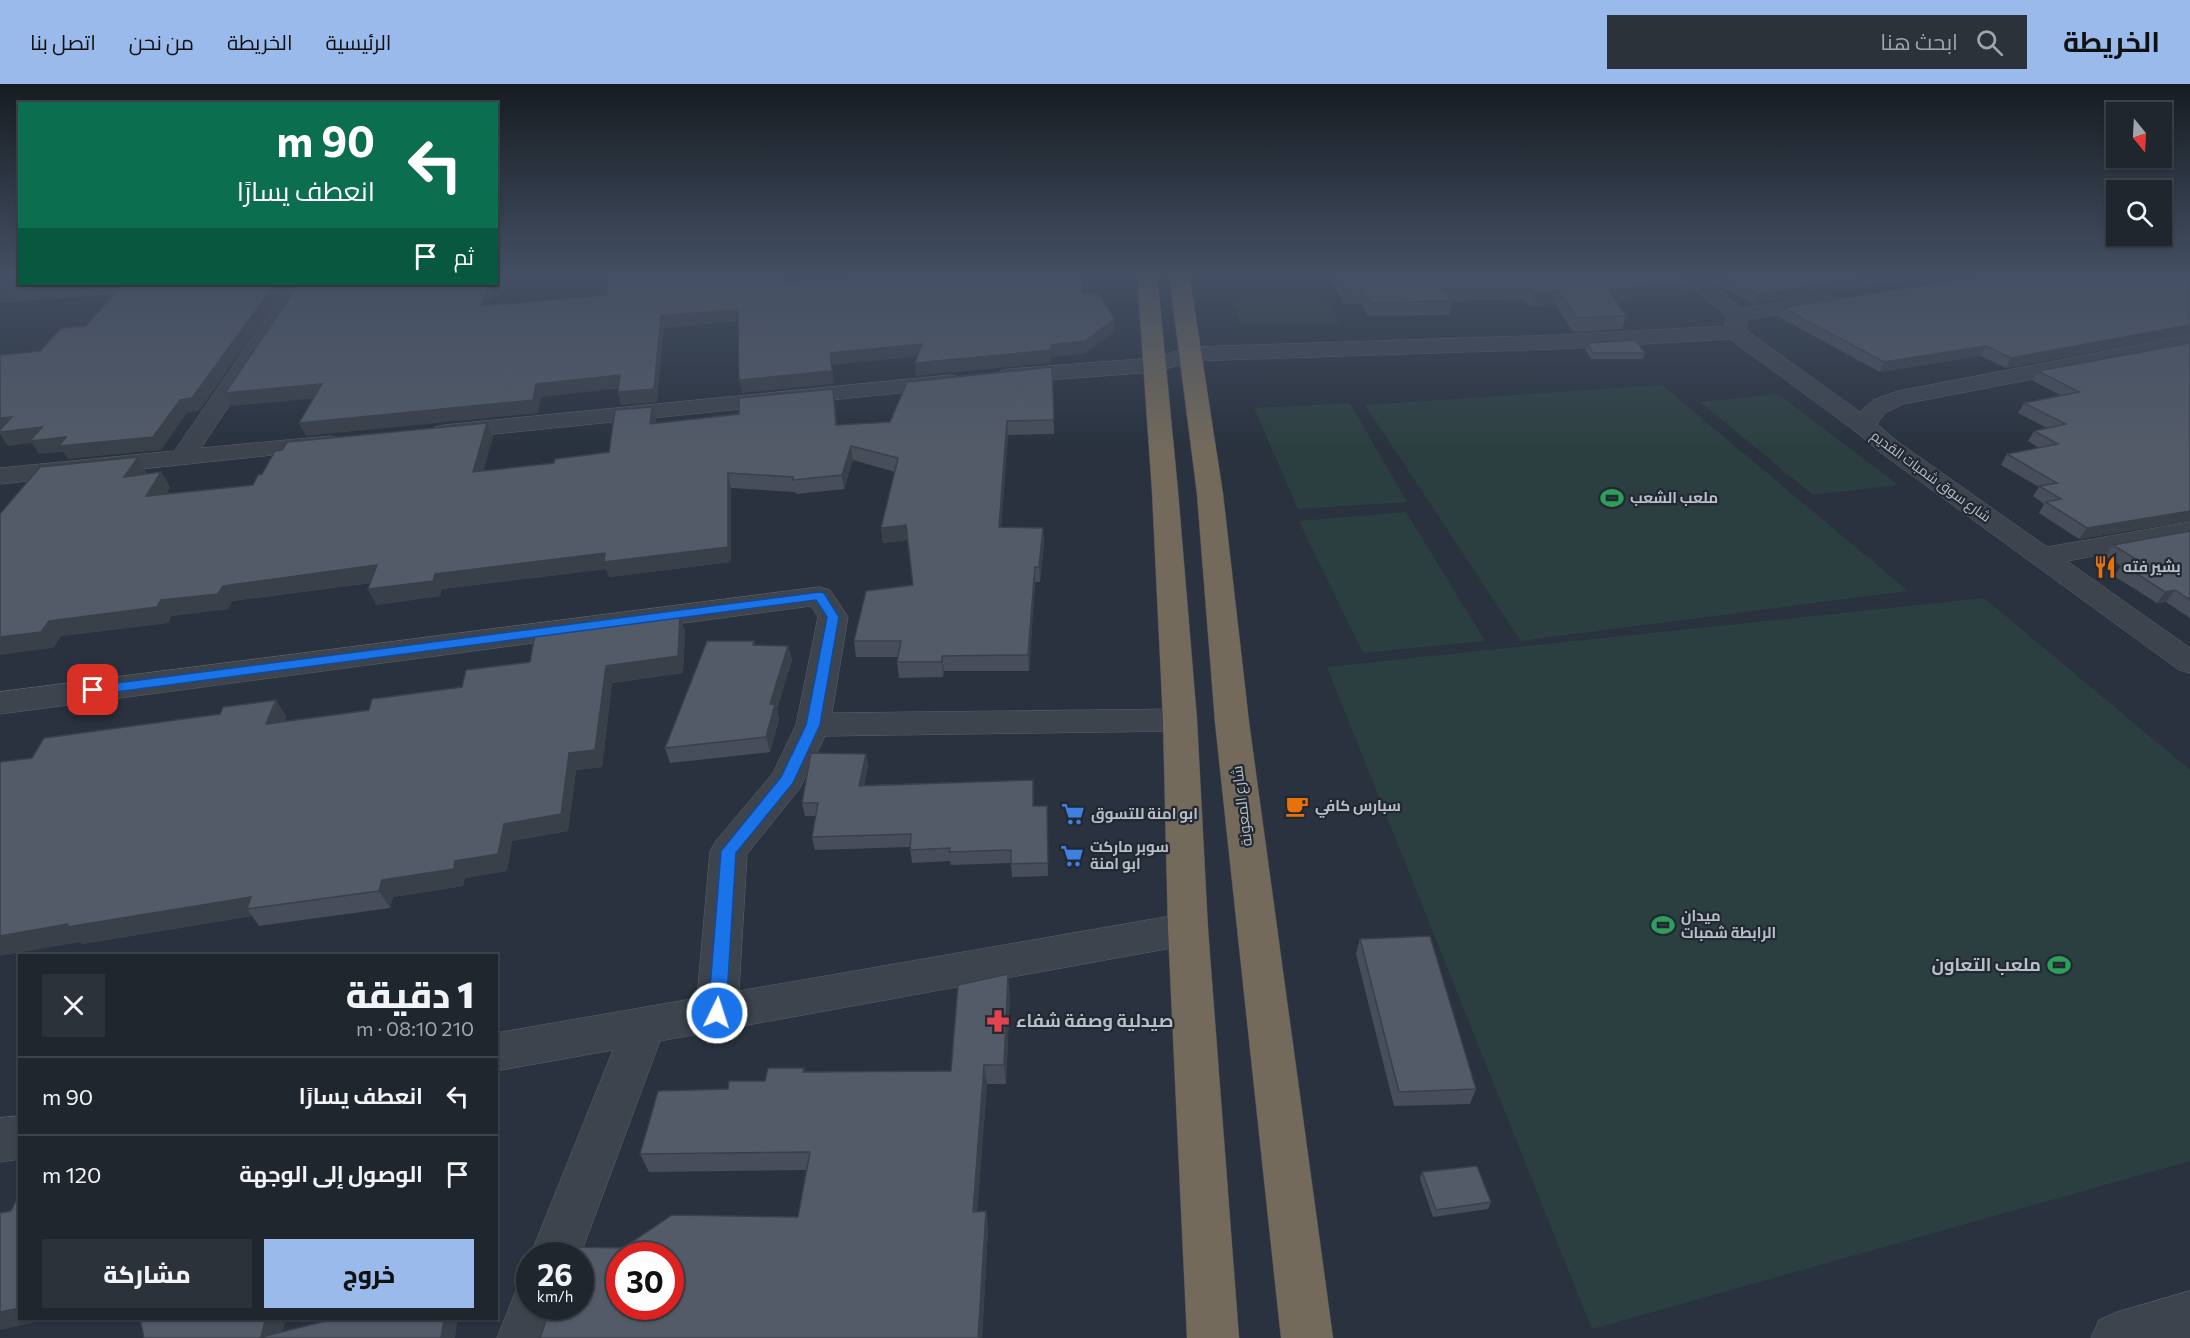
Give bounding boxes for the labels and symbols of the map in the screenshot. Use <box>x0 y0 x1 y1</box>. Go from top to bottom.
north arrow <box>2106 102 2172 168</box>
street label: شارع سوق شمبات القديم <box>1867 426 1995 526</box>
sports icon: ملعب الشعب <box>1599 485 1625 511</box>
place label: ملعب الشعب <box>1630 488 1718 506</box>
restaurant icon: بشير فته <box>2092 554 2118 580</box>
place label: بشير فته <box>2123 557 2181 576</box>
pin <box>67 664 118 715</box>
street label: شارع المعونة <box>1227 764 1258 847</box>
cafe icon: سبارس كافي <box>1284 793 1310 819</box>
place label: سبارس كافي <box>1315 796 1401 818</box>
supermarket icon: ابو امنة للتسوق <box>1060 801 1086 827</box>
place label: ابو امنة للتسوق <box>1091 804 1198 823</box>
place label: سوبر ماركت ابو امنة <box>1090 837 1169 873</box>
supermarket icon: سوبر ماركت ابو امنة <box>1059 843 1085 869</box>
place label: ميدان الرابطة شمبات <box>1681 906 1776 942</box>
sports icon: ميدان الرابطة شمبات <box>1650 912 1676 938</box>
sports icon: ملعب التعاون <box>2046 952 2072 978</box>
place label: ملعب التعاون <box>1931 953 2041 976</box>
position arrow <box>685 981 749 1045</box>
pharmacy icon: صيدلية وصفة شفاء <box>985 1008 1011 1034</box>
place label: صيدلية وصفة شفاء <box>1016 1009 1174 1032</box>
speed limit sign: 30 <box>606 1242 684 1320</box>

